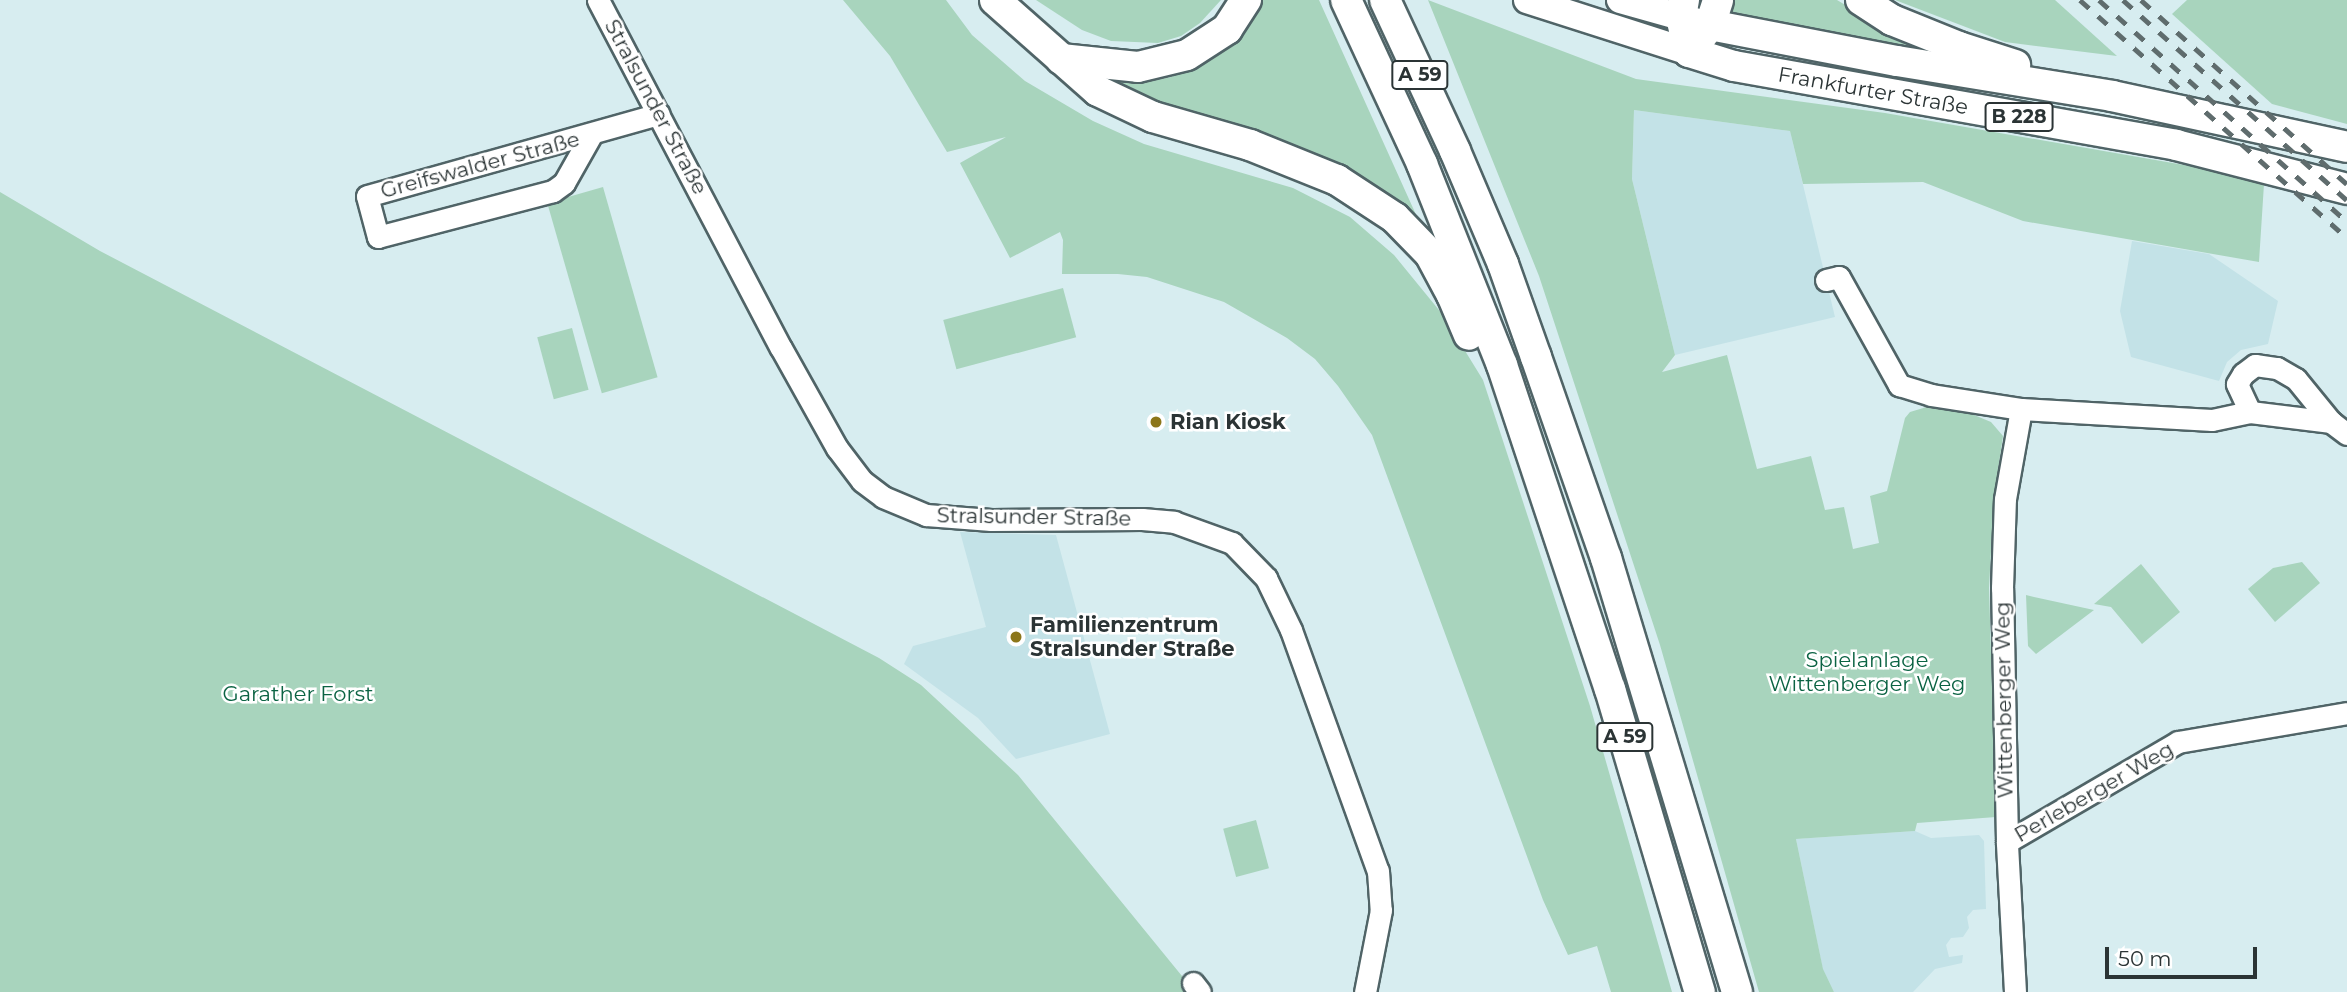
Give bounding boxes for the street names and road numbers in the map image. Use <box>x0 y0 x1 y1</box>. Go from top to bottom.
street label: Stralsunder Straße <box>599 15 713 199</box>
road number: A 59 <box>1390 60 1450 90</box>
street label: Frankfurter Straße <box>1776 62 1970 120</box>
road number: B 228 <box>1984 102 2054 132</box>
street label: Greifswalder Straße <box>378 126 582 204</box>
street label: Stralsunder Straße <box>937 503 1131 531</box>
street label: Wittenberger Weg <box>1990 601 2018 799</box>
road number: A 59 <box>1595 722 1655 752</box>
street label: Perleberger Weg <box>2010 736 2178 848</box>

